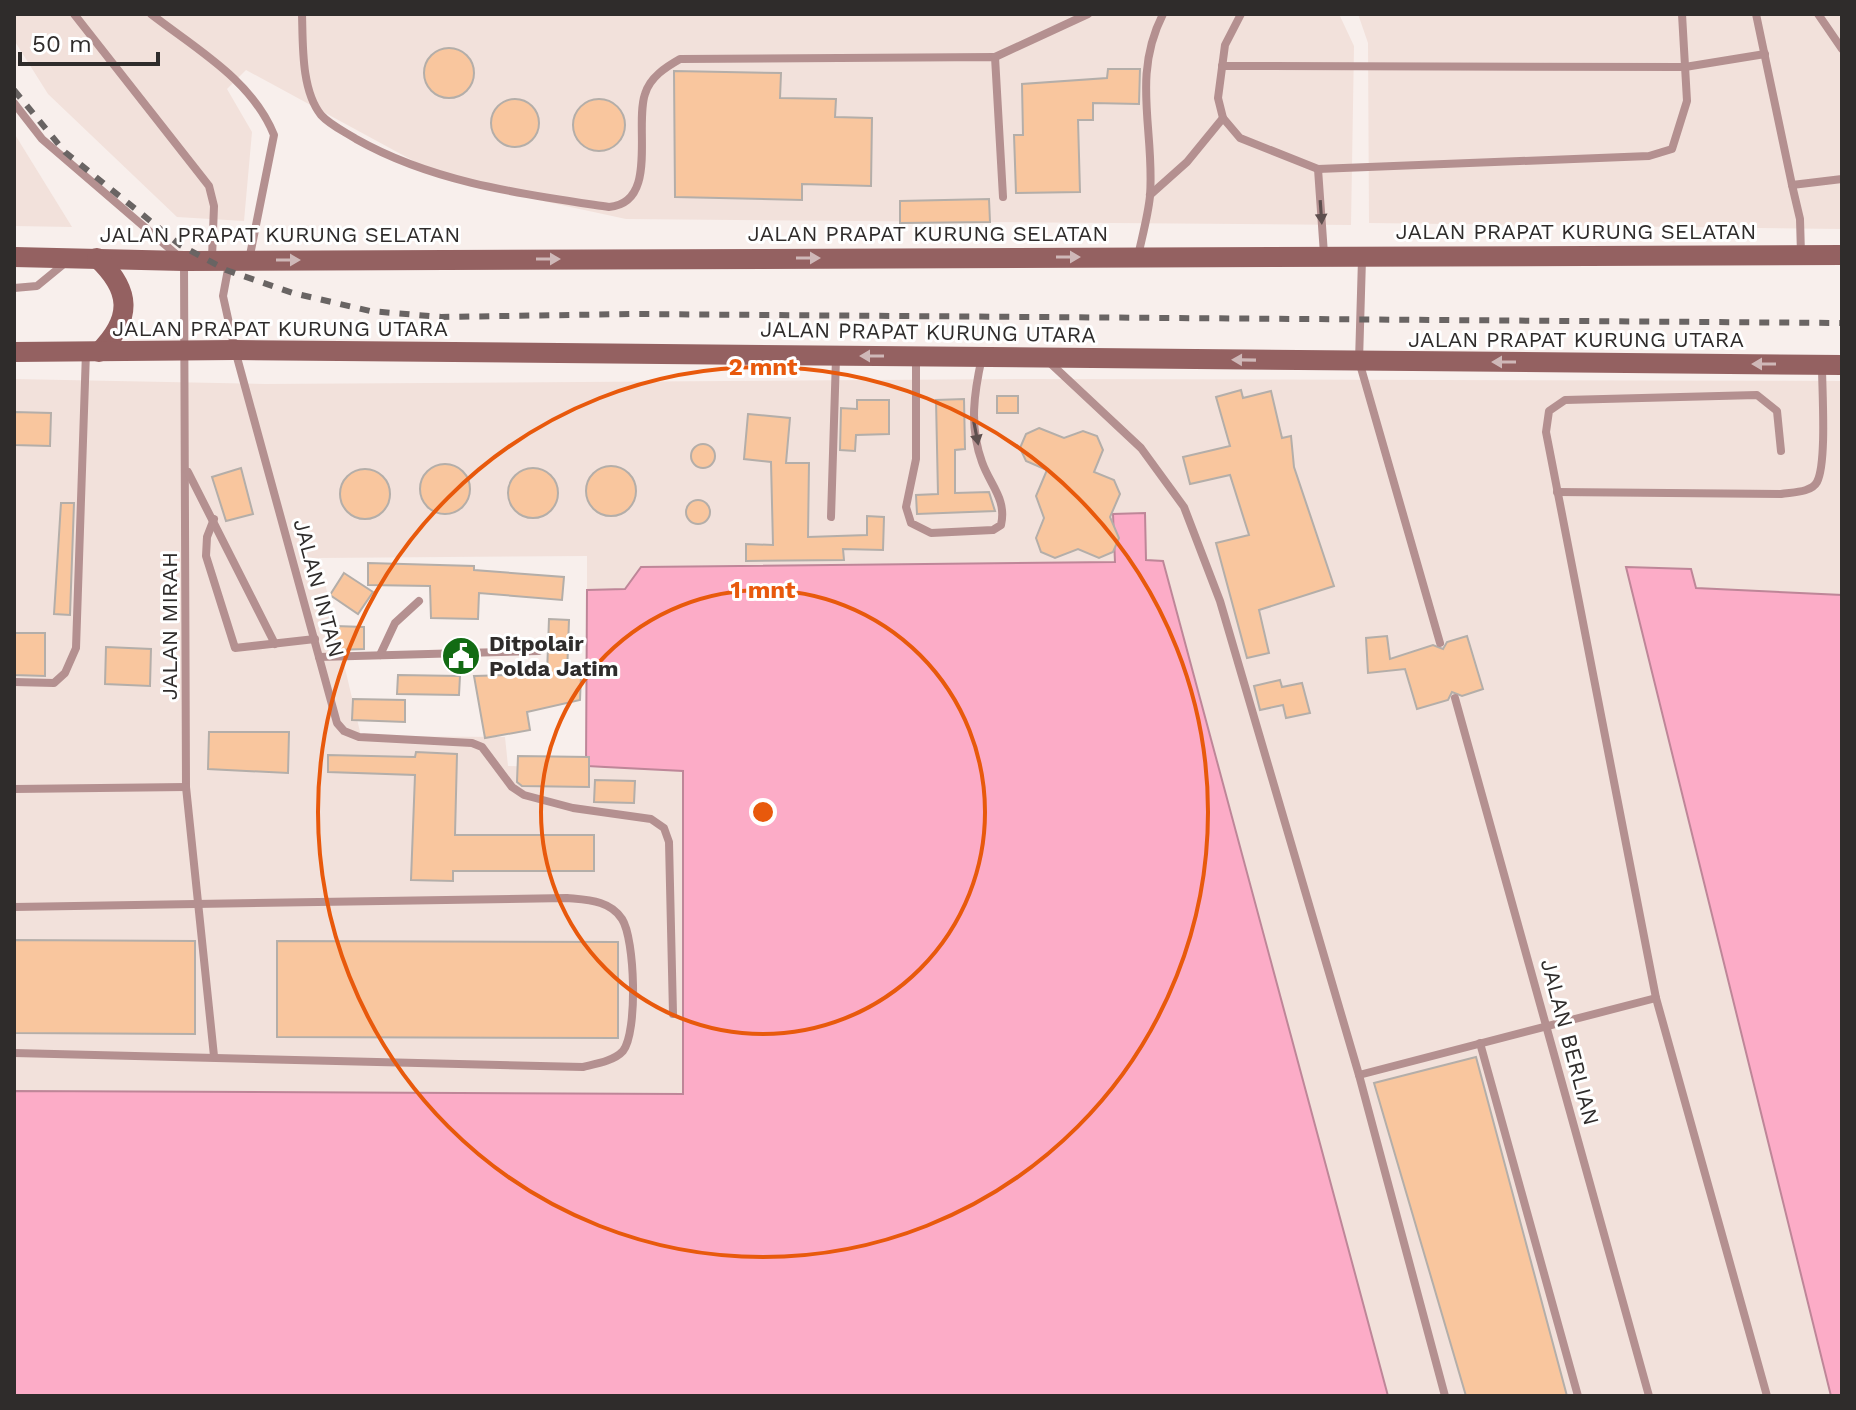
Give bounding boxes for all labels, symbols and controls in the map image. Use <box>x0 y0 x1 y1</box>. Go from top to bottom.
scale bar <box>20 16 158 66</box>
text: 50 m <box>32 30 92 58</box>
one-way arrow <box>1315 200 1328 225</box>
street label: JALAN PRAPAT KURUNG SELATAN <box>1395 219 1757 244</box>
street label: JALAN PRAPAT KURUNG SELATAN <box>747 221 1109 246</box>
street label: JALAN PRAPAT KURUNG SELATAN <box>99 222 461 247</box>
one-way arrow <box>1056 251 1081 263</box>
one-way arrow <box>796 252 821 264</box>
one-way arrow <box>536 253 561 265</box>
one-way arrow <box>276 254 301 266</box>
street label: JALAN PRAPAT KURUNG UTARA <box>112 316 448 341</box>
street label: JALAN PRAPAT KURUNG UTARA <box>760 317 1096 347</box>
street label: JALAN PRAPAT KURUNG UTARA <box>1408 327 1744 352</box>
one-way arrow <box>859 350 884 362</box>
text: 2 mnt <box>728 353 798 381</box>
one-way arrow <box>1231 353 1256 366</box>
one-way arrow <box>1491 356 1516 368</box>
one-way arrow <box>1751 358 1776 371</box>
one-way arrow <box>970 421 983 446</box>
street label: JALAN INTAN <box>288 516 350 660</box>
street label: JALAN MIRAH <box>157 552 182 700</box>
text: 1 mnt <box>730 576 796 604</box>
place label: Ditpolair Polda Jatim <box>489 631 618 681</box>
public building icon: Ditpolair Polda Jatim <box>440 635 482 677</box>
centre of rings <box>749 798 777 826</box>
street label: JALAN BERLIAN <box>1536 956 1604 1128</box>

